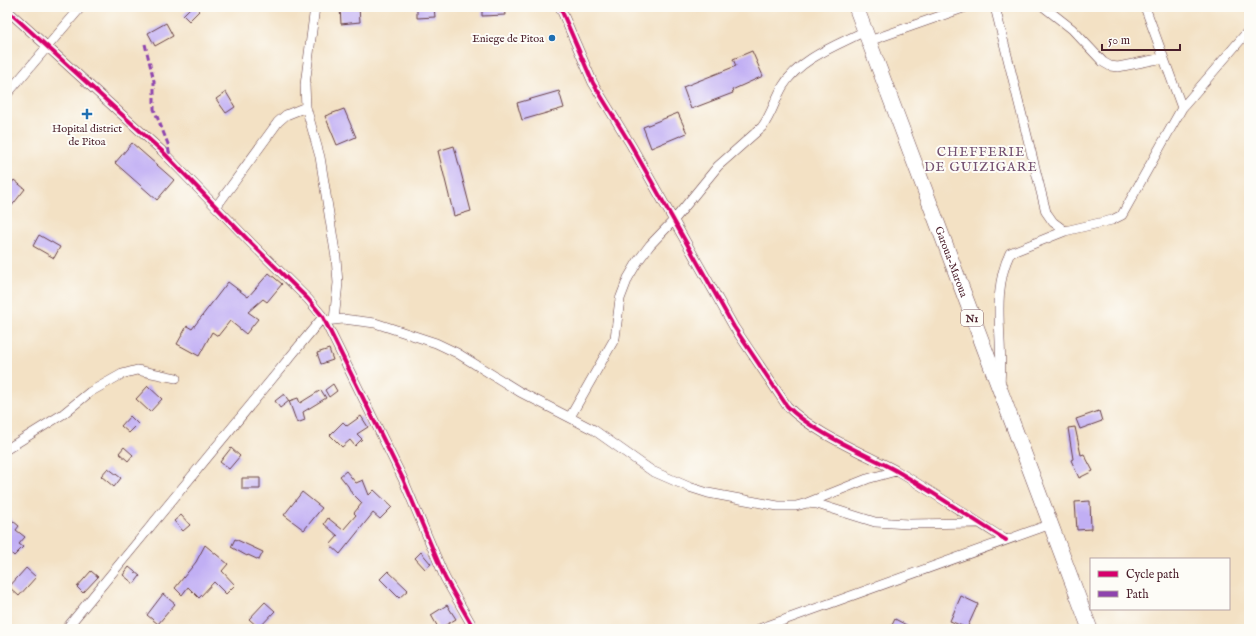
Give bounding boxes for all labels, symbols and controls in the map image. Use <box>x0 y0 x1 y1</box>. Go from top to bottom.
scale bar <box>1102 26 1180 52</box>
place label: Eniege de Pitoa <box>472 32 544 46</box>
marker: Eniege de Pitoa <box>547 33 557 43</box>
text: 50 m <box>1108 33 1130 48</box>
marker: Hopital district de Pitoa <box>81 108 93 120</box>
place label: Hopital district de Pitoa <box>52 122 122 149</box>
district label: CHEFFERIE DE GUIZIGARE <box>924 144 1038 176</box>
street label: Garoua-Maroua <box>931 225 971 300</box>
road number: N1 <box>961 310 983 326</box>
legend <box>1090 558 1230 610</box>
text: Cycle path <box>1126 567 1180 583</box>
text: Path <box>1126 587 1149 602</box>

